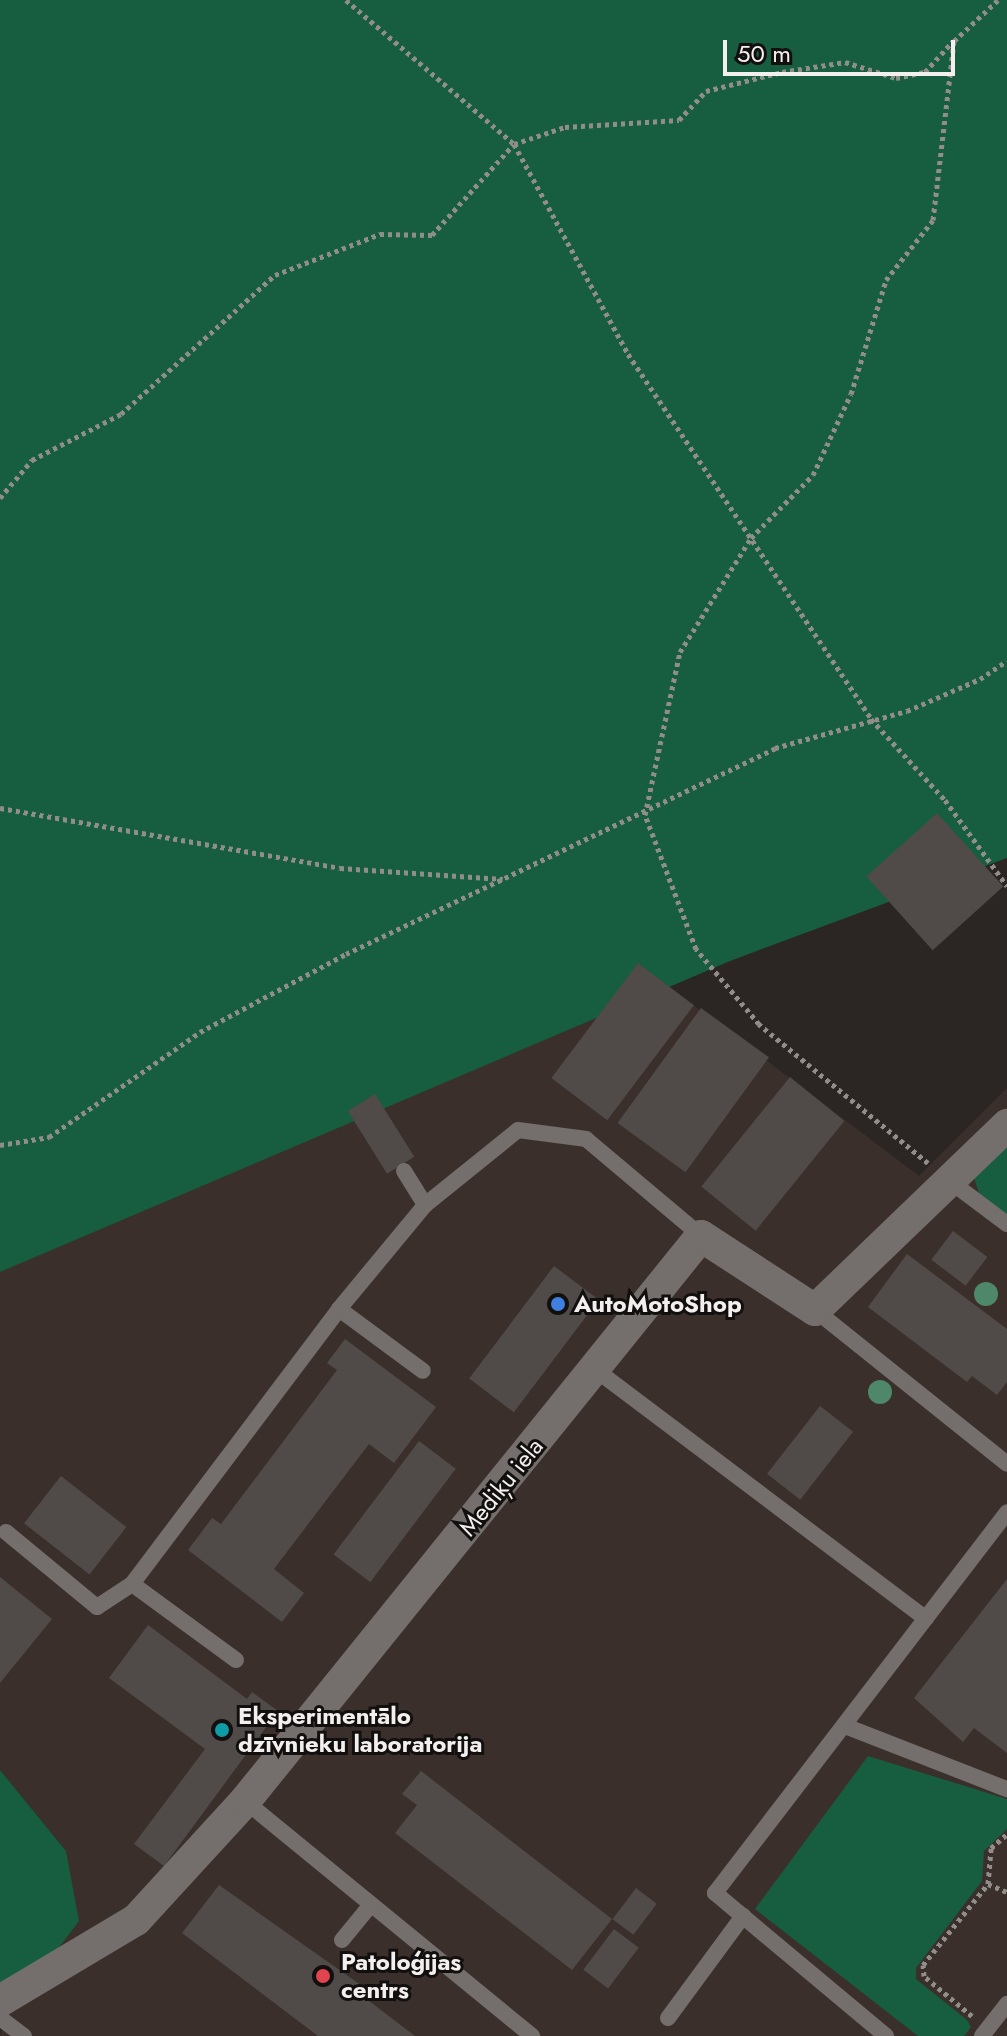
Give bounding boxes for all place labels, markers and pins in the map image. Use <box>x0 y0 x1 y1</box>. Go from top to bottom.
place label: AutoMotoShop <box>574 1290 742 1318</box>
marker: AutoMotoShop <box>549 1295 567 1313</box>
place label: Eksperimentālo dzīvnieku laboratorija <box>238 1702 482 1758</box>
marker: Eksperimentālo dzīvnieku laboratorija <box>213 1721 231 1739</box>
place label: Patoloģijas centrs <box>341 1948 461 2004</box>
marker: Patoloģijas centrs <box>312 1965 334 1987</box>

